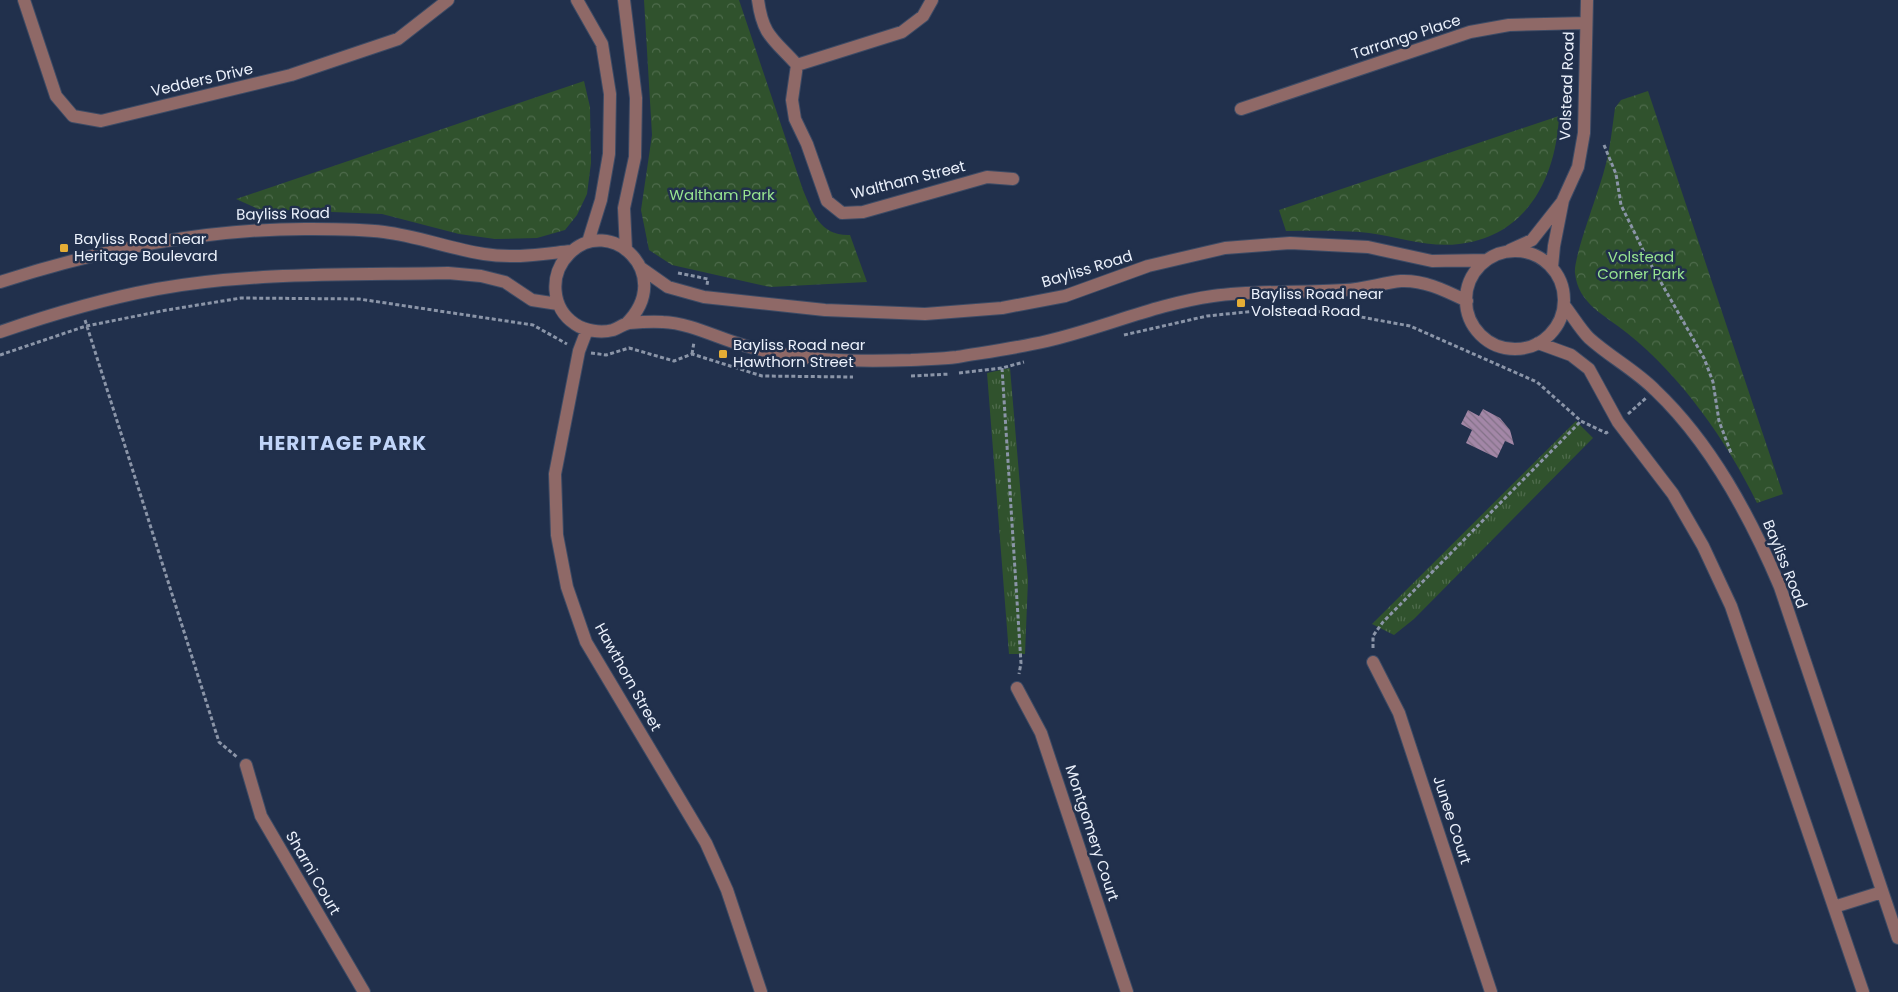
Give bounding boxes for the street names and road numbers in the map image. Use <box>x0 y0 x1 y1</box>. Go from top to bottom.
street label: Tarrango Place <box>1348 9 1463 64</box>
street label: Volstead Road <box>1554 31 1579 141</box>
street label: Vedders Drive <box>149 58 255 101</box>
street label: Waltham Street <box>849 155 967 204</box>
street label: Bayliss Road <box>236 202 330 225</box>
street label: Bayliss Road <box>1039 245 1135 292</box>
street label: Bayliss Road <box>1758 516 1813 611</box>
street label: Hawthorn Street <box>590 619 667 735</box>
street label: Montgomery Court <box>1061 762 1124 904</box>
street label: Junee Court <box>1428 773 1477 867</box>
street label: Sharni Court <box>281 827 346 918</box>

